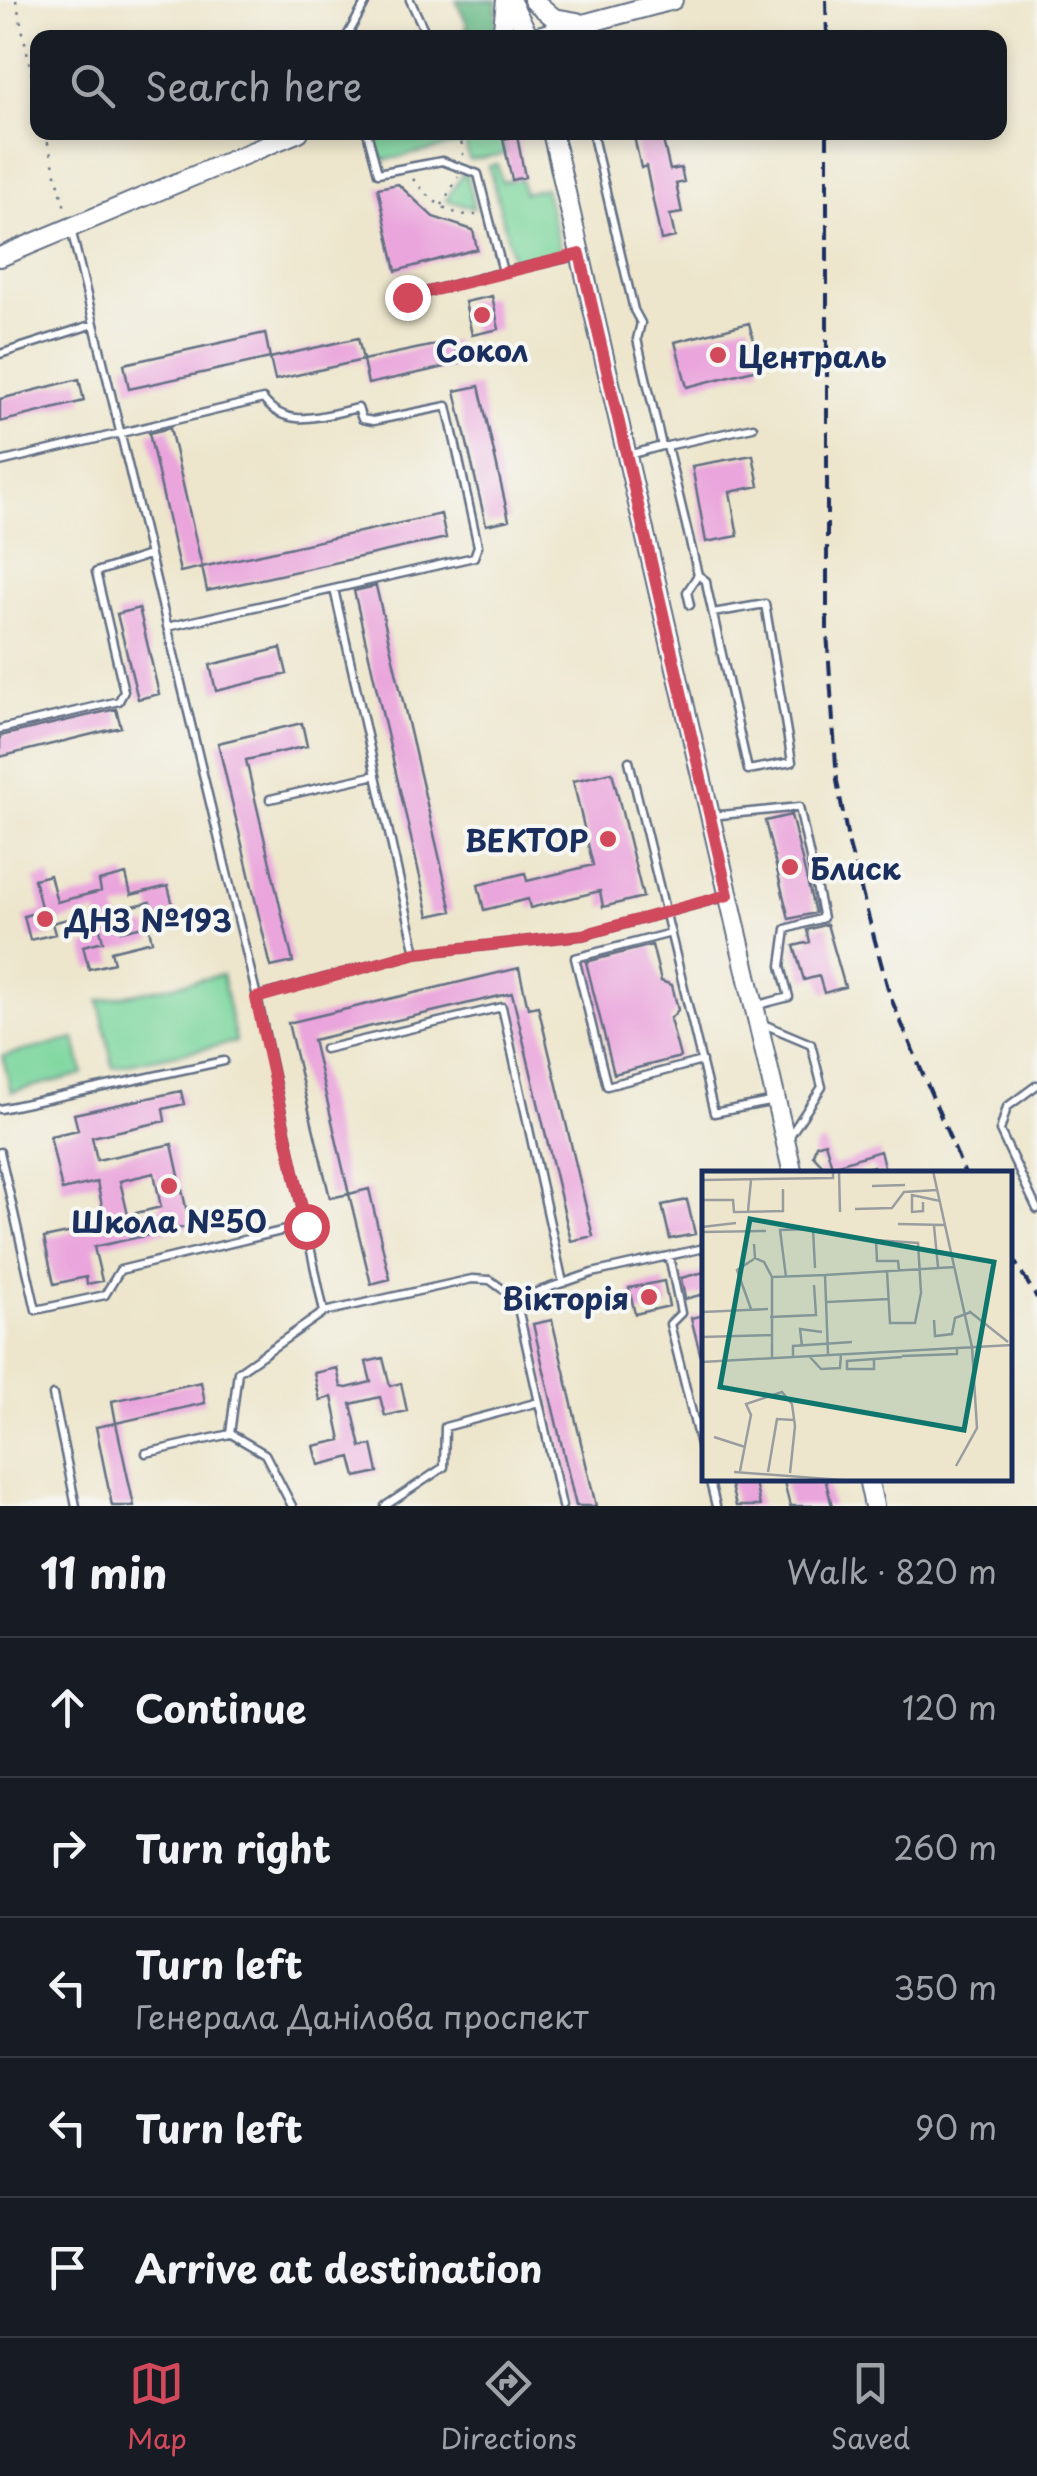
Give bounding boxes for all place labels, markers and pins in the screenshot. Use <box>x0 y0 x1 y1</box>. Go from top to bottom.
marker: Сокол <box>471 304 493 326</box>
place label: Сокол <box>435 327 529 372</box>
place label: Централь <box>738 333 887 378</box>
marker: Централь <box>707 344 729 366</box>
place label: ВЕКТОР <box>465 817 588 862</box>
marker: ВЕКТОР <box>597 828 619 850</box>
place label: Блиск <box>810 845 902 890</box>
marker: Блиск <box>779 856 801 878</box>
place label: ДНЗ №193 <box>64 897 232 942</box>
marker: ДНЗ №193 <box>34 908 56 930</box>
marker: Школа №50 <box>158 1175 180 1197</box>
place label: Школа №50 <box>71 1198 267 1243</box>
place label: Вікторія <box>502 1275 629 1320</box>
marker: Вікторія <box>638 1286 660 1308</box>

